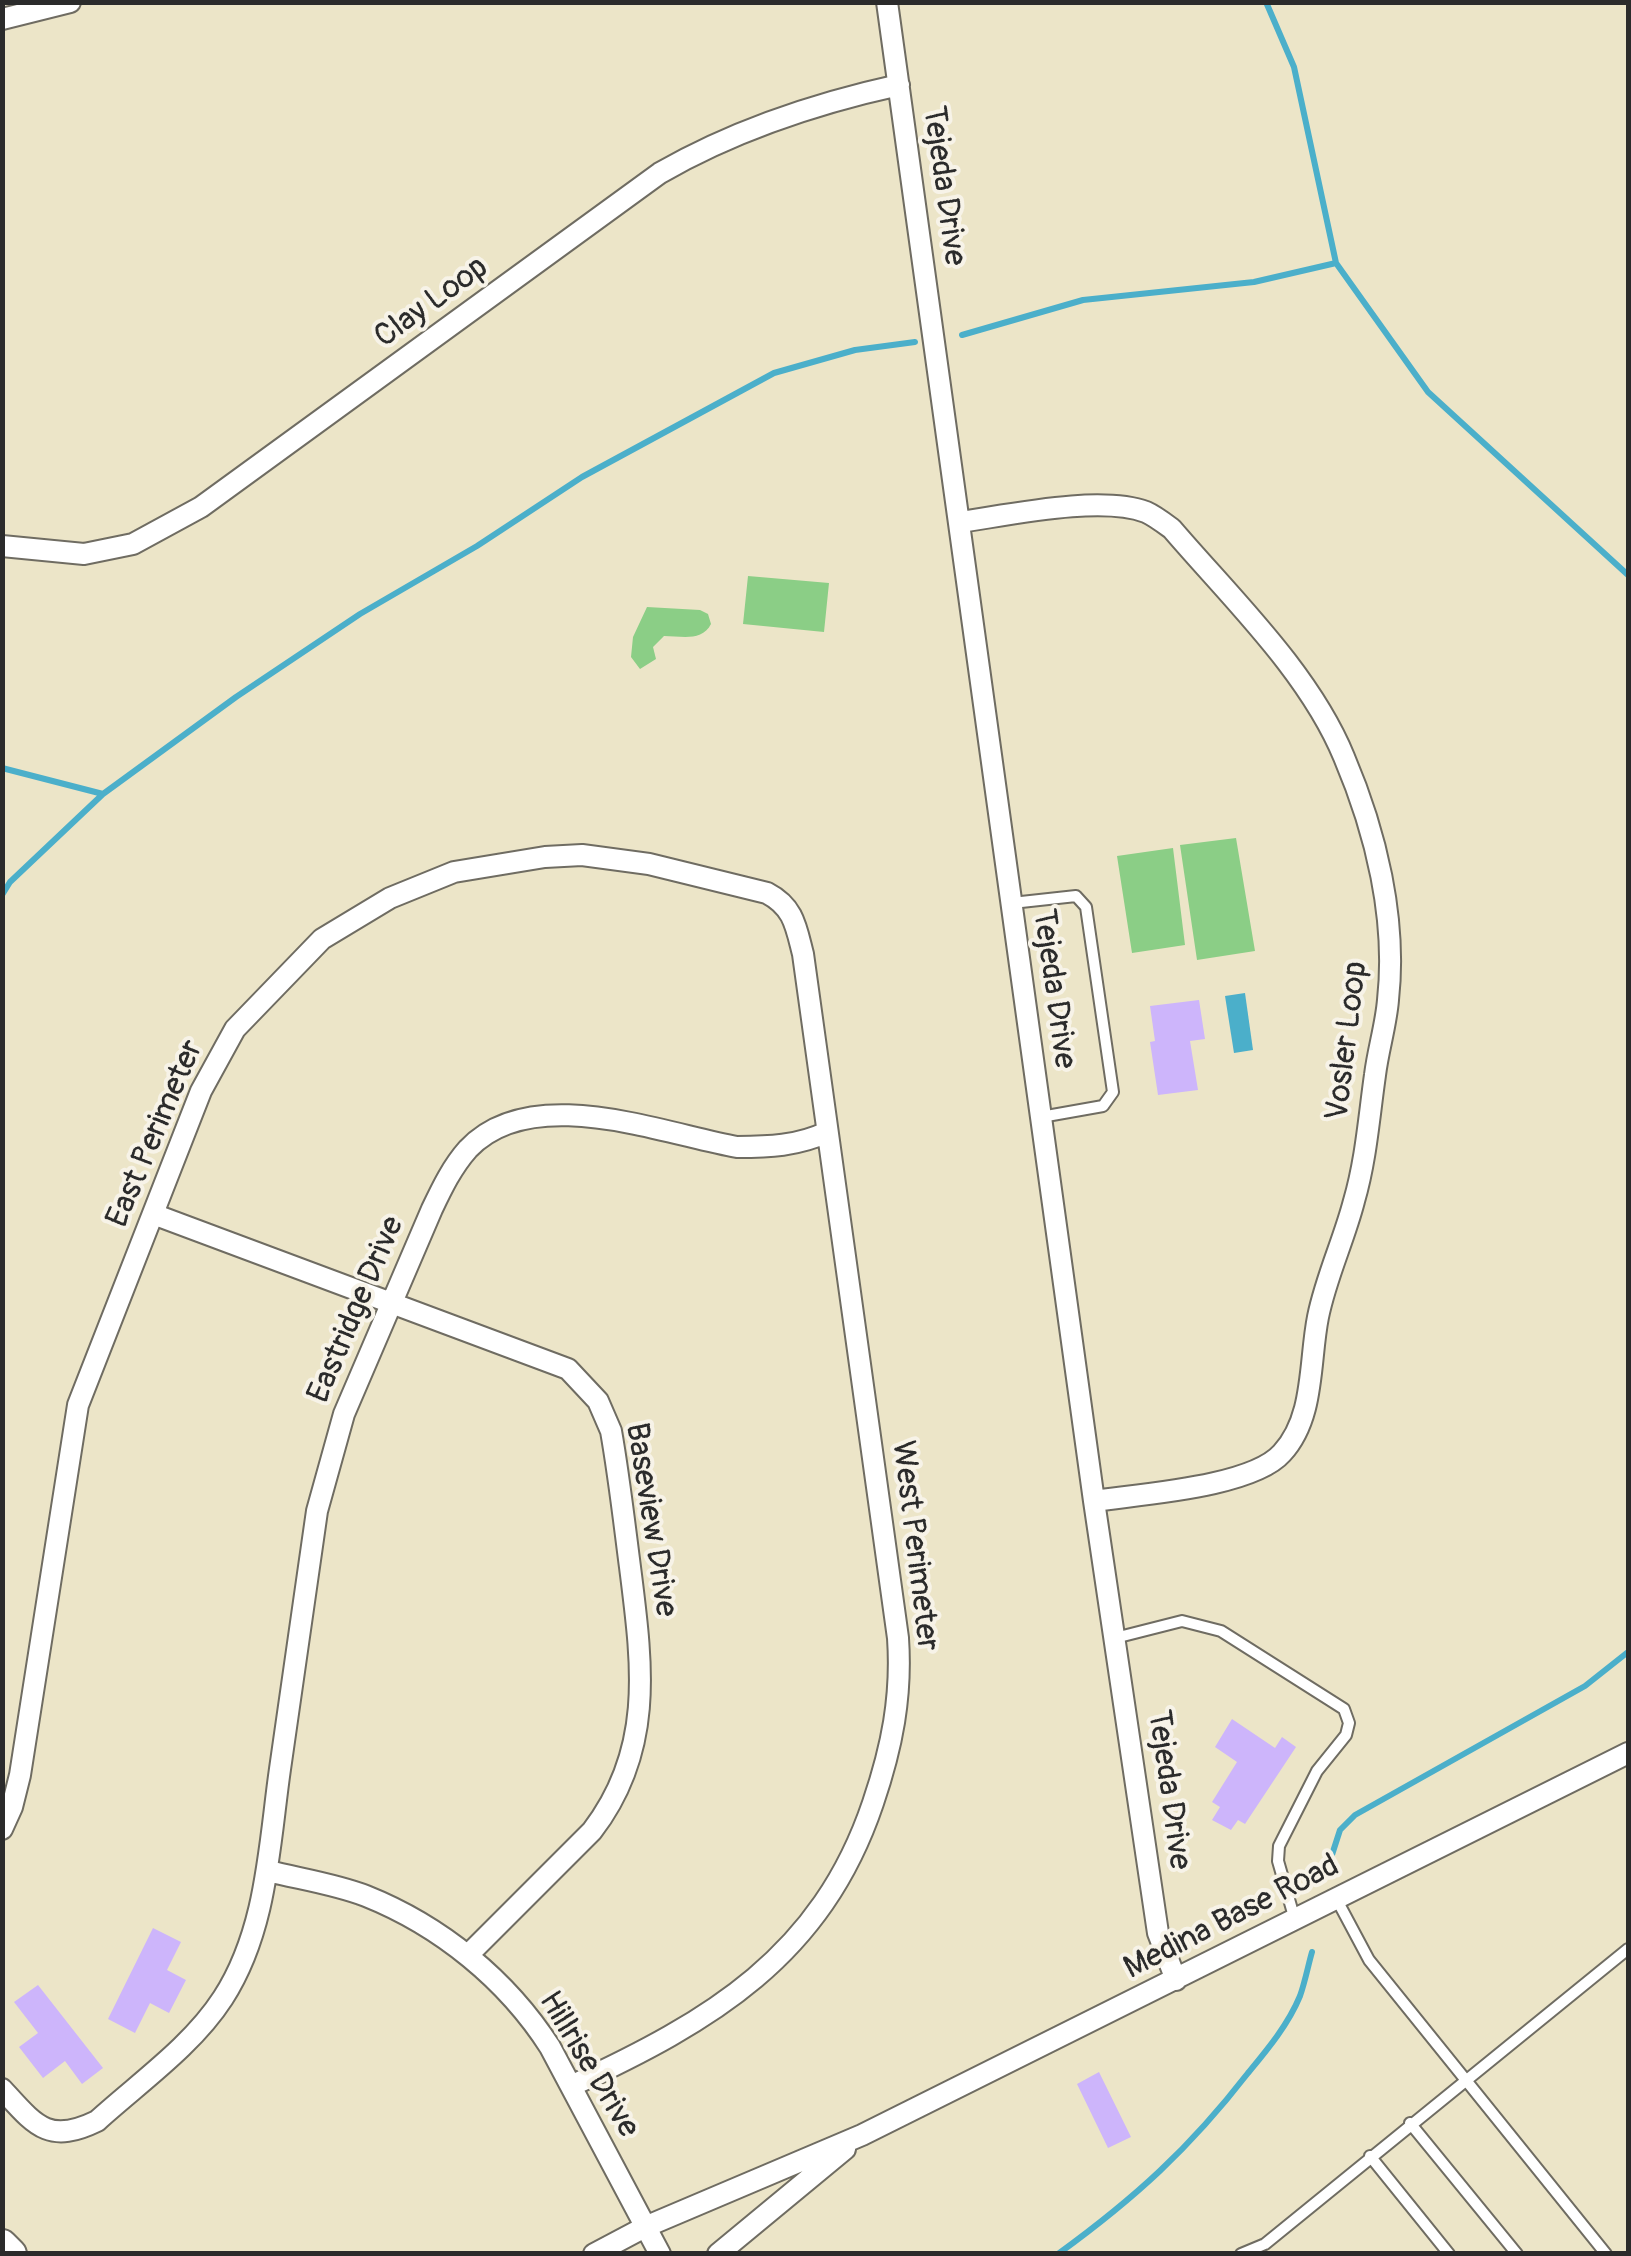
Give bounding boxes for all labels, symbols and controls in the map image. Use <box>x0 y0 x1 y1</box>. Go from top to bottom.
street label: Tejeda Drive <box>913 104 973 268</box>
street label: Clay Loop <box>368 249 496 357</box>
street label: Tejeda Drive <box>1023 907 1083 1071</box>
street label: Vosler Loop <box>1319 959 1377 1123</box>
street label: East Perimeter <box>99 1035 213 1233</box>
street label: Eastridge Drive <box>301 1211 413 1409</box>
street label: Baseview Drive <box>616 1420 684 1620</box>
street label: West Perimeter <box>882 1439 946 1653</box>
street label: Tejeda Drive <box>1138 1708 1198 1872</box>
street label: Medina Base Road <box>1118 1847 1346 1989</box>
street label: Hillrise Drive <box>529 1985 647 2145</box>

